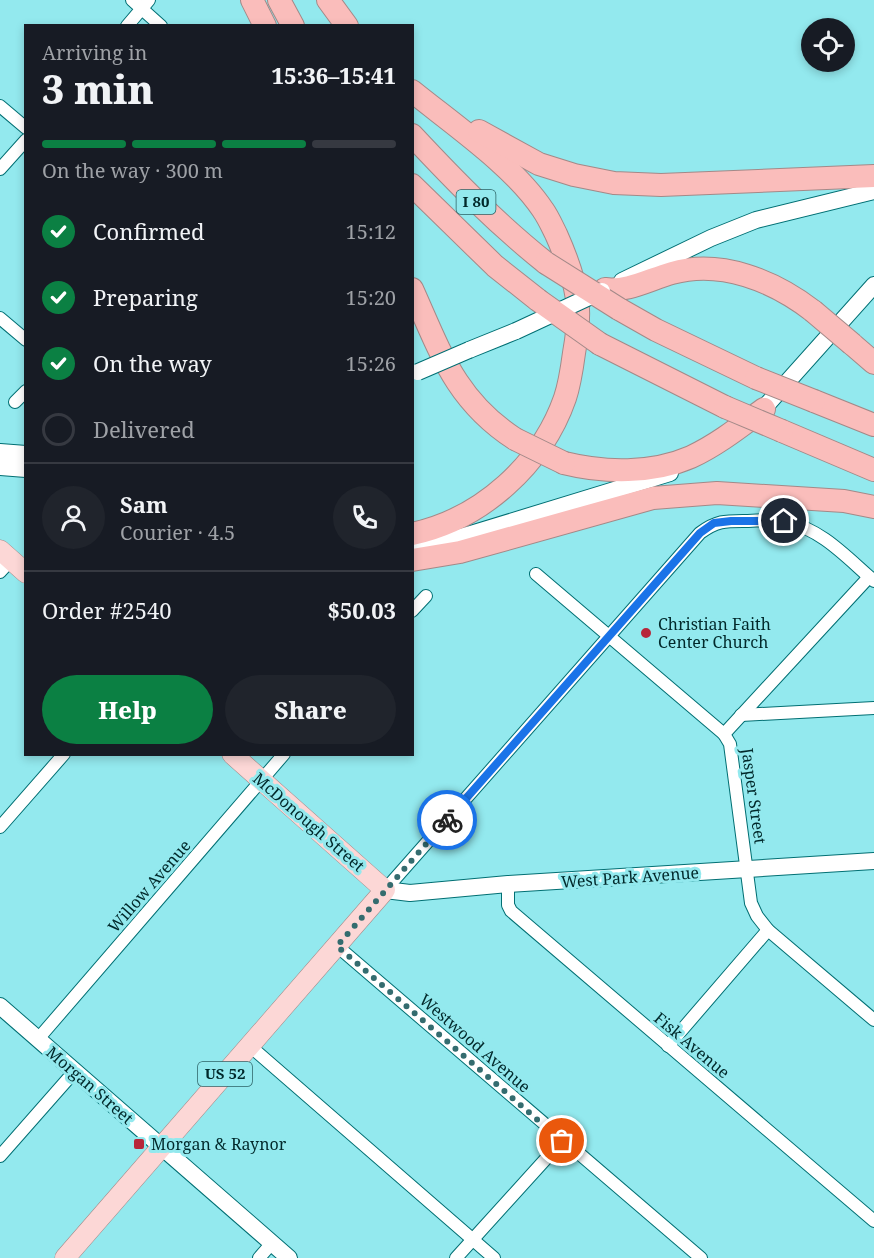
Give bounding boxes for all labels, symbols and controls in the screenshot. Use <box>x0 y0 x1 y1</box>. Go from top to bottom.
map controls <box>801 18 855 72</box>
button: locate <box>801 18 855 72</box>
text: Arriving in <box>42 39 147 66</box>
text: 15:36–15:41 <box>272 60 396 90</box>
text: 3 min <box>42 62 154 115</box>
text: On the way · 300 m <box>42 157 223 184</box>
road number: I 80 <box>456 190 496 214</box>
icon: check <box>42 215 75 248</box>
text: Confirmed <box>93 216 204 246</box>
text: 15:12 <box>346 218 396 245</box>
icon: check <box>42 281 75 314</box>
text: Preparing <box>93 282 198 312</box>
text: 15:20 <box>346 284 396 311</box>
icon: check <box>42 347 75 380</box>
text: On the way <box>93 348 212 378</box>
text: 15:26 <box>346 350 396 377</box>
text: Delivered <box>93 414 195 444</box>
button: person <box>42 486 105 549</box>
button: phone <box>333 486 396 549</box>
text: Sam <box>120 489 168 519</box>
pin <box>758 495 809 546</box>
icon: home <box>767 504 800 537</box>
text: Courier · 4.5 <box>120 519 235 546</box>
text: Order #2540 <box>42 595 172 625</box>
text: $50.03 <box>327 595 396 625</box>
place label: Christian Faith Center Church <box>658 613 771 653</box>
marker: Christian Faith Center Church <box>639 626 653 640</box>
button: Help <box>42 675 213 744</box>
button: Share <box>225 675 396 744</box>
street label: Jasper Street <box>736 746 772 846</box>
street label: McDonough Street <box>249 767 370 877</box>
courier <box>417 790 477 850</box>
icon: bike <box>431 804 464 837</box>
street label: Willow Avenue <box>103 835 195 937</box>
street label: West Park Avenue <box>560 861 700 893</box>
street label: Westwood Avenue <box>415 989 535 1097</box>
street label: Fisk Avenue <box>650 1007 734 1083</box>
street label: Morgan Street <box>42 1041 138 1129</box>
road number: US 52 <box>198 1062 252 1086</box>
pin <box>536 1115 587 1166</box>
icon: bag <box>545 1124 578 1157</box>
place label: Morgan & Raynor <box>151 1133 287 1155</box>
marker: Morgan & Raynor <box>132 1137 146 1151</box>

